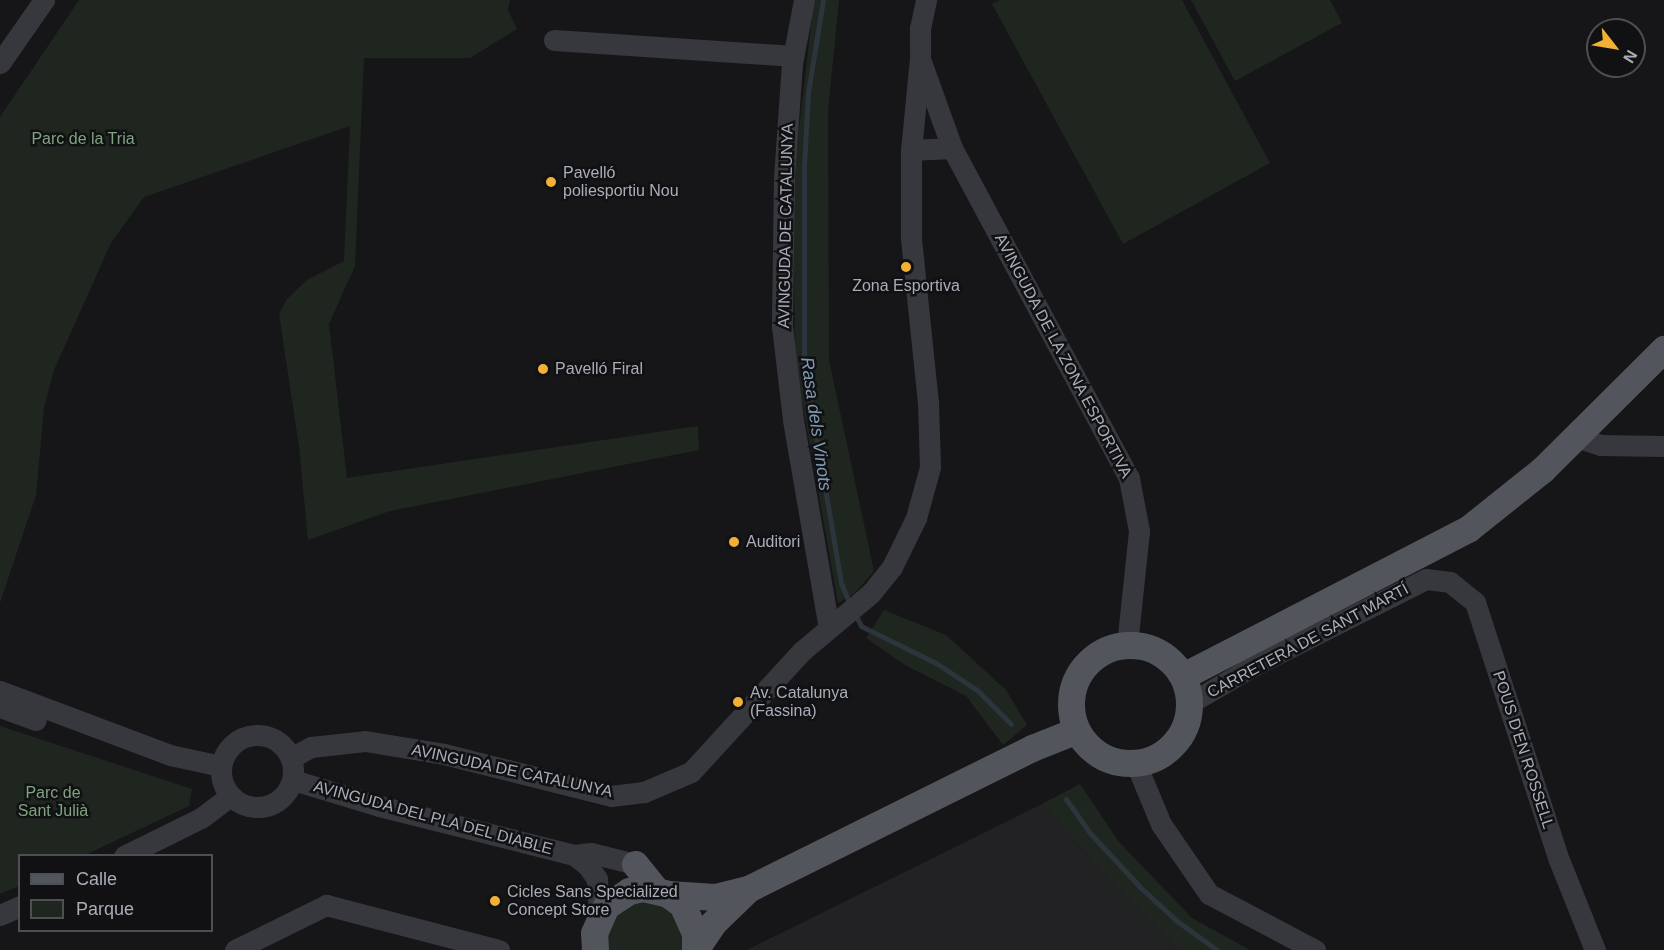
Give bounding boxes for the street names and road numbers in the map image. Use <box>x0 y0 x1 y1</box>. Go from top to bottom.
street label: AVINGUDA DE CATALUNYA <box>775 123 797 329</box>
street label: AVINGUDA DE LA ZONA ESPORTIVA <box>990 229 1136 483</box>
street label: CARRETERA DE SANT MARTÍ <box>1204 579 1412 703</box>
street label: POUS D'EN ROSSELL <box>1488 669 1558 831</box>
street label: AVINGUDA DE CATALUNYA <box>409 740 615 802</box>
street label: AVINGUDA DEL PLA DEL DIABLE <box>310 776 556 860</box>

